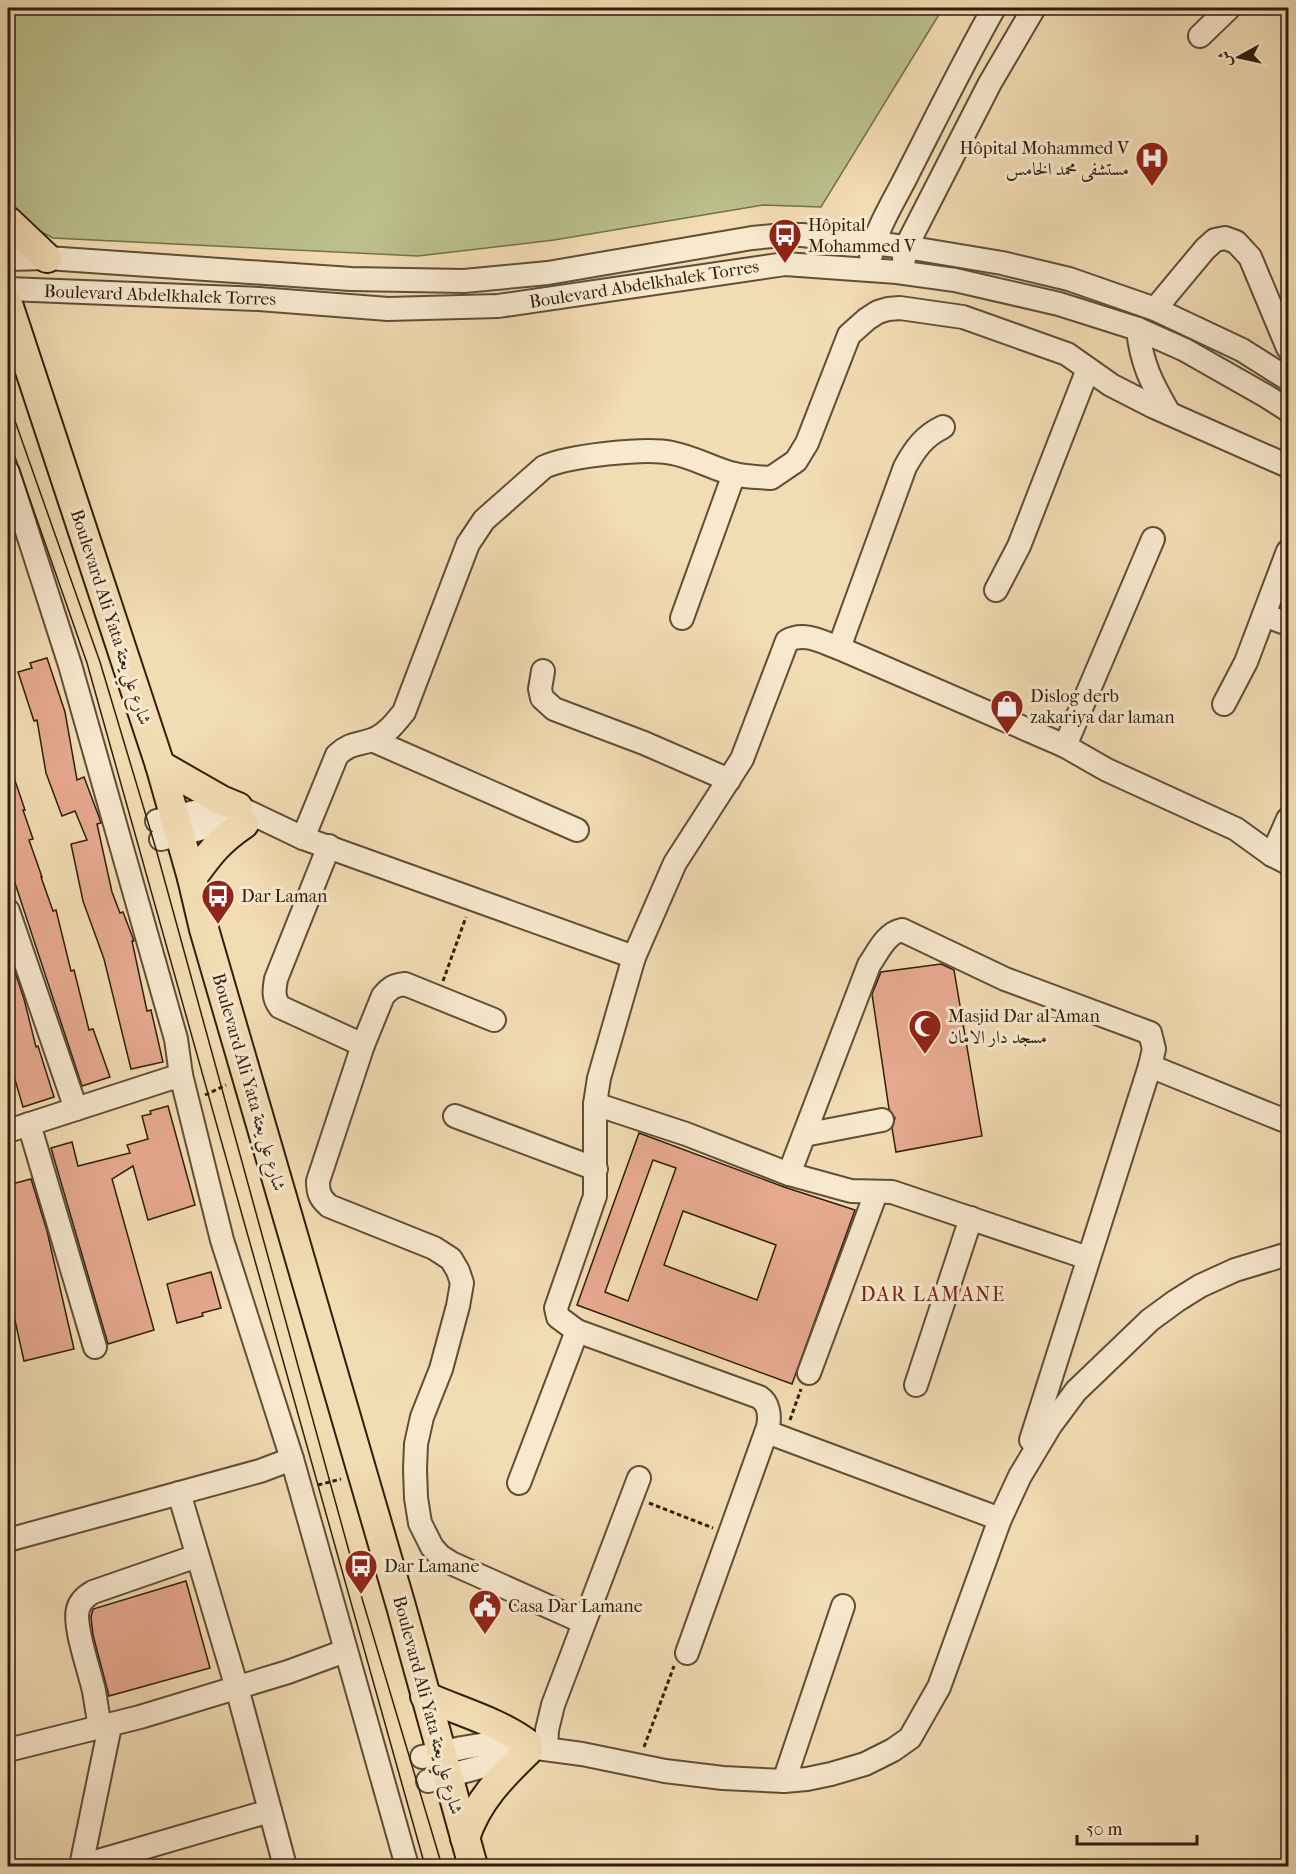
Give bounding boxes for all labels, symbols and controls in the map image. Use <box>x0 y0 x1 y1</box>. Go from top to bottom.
north arrow <box>1209 27 1269 87</box>
text: ش <box>1214 50 1235 68</box>
place label: Hôpital Mohammed V مستشفى محمد الخامس <box>960 138 1130 182</box>
hospital icon: Hôpital Mohammed V مستشفى محمد الخامس <box>1134 140 1170 187</box>
place label: Hôpital Mohammed V <box>808 215 917 257</box>
bus stop icon: Hôpital Mohammed V <box>767 217 803 264</box>
street label: Boulevard Abdelkhalek Torres <box>528 256 761 313</box>
street label: Boulevard Abdelkhalek Torres <box>44 281 277 310</box>
street label: Boulevard Ali Yata شارع علي يعتة <box>60 507 155 729</box>
place label: Dislog derb zakariya dar laman <box>1030 686 1175 728</box>
shop icon: Dislog derb zakariya dar laman <box>989 688 1025 735</box>
bus stop icon: Dar Laman <box>200 878 236 925</box>
place label: Dar Laman <box>241 886 328 907</box>
street label: Boulevard Ali Yata شارع علي يعتة <box>202 971 290 1195</box>
place label: Masjid Dar al-Aman مسجد دار الامان <box>948 1006 1100 1048</box>
mosque icon: Masjid Dar al-Aman مسجد دار الامان <box>907 1008 943 1055</box>
district label: DAR LAMANE <box>860 1283 1006 1306</box>
bus stop icon: Dar Lamane <box>343 1548 379 1595</box>
place label: Dar Lamane <box>384 1556 479 1577</box>
public building icon: Casa Dar Lamane <box>467 1588 503 1635</box>
street label: Boulevard Ali Yata شارع علي يعتة <box>382 1594 467 1818</box>
place label: Casa Dar Lamane <box>508 1596 643 1617</box>
scale bar <box>1077 1808 1197 1846</box>
text: 50 m <box>1086 1819 1123 1840</box>

